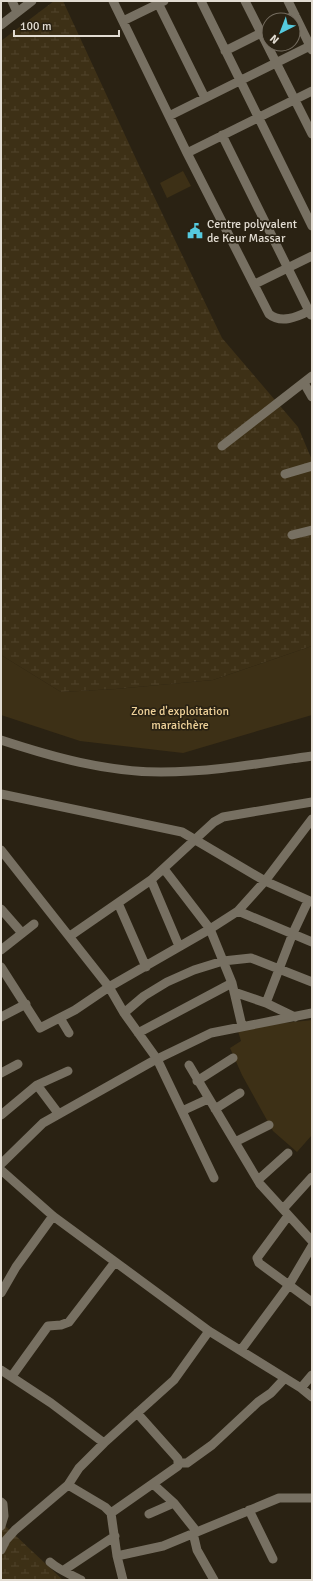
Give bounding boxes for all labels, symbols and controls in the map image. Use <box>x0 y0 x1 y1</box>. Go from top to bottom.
scale bar <box>14 12 119 38</box>
north arrow <box>261 12 301 52</box>
text: 100 m <box>20 19 52 34</box>
text: N <box>267 32 282 46</box>
place label: Centre polyvalent de Keur Massar <box>207 217 297 246</box>
public building icon: Centre polyvalent de Keur Massar <box>186 222 204 240</box>
park label: Zone d'exploitation maraichère <box>131 704 229 733</box>

